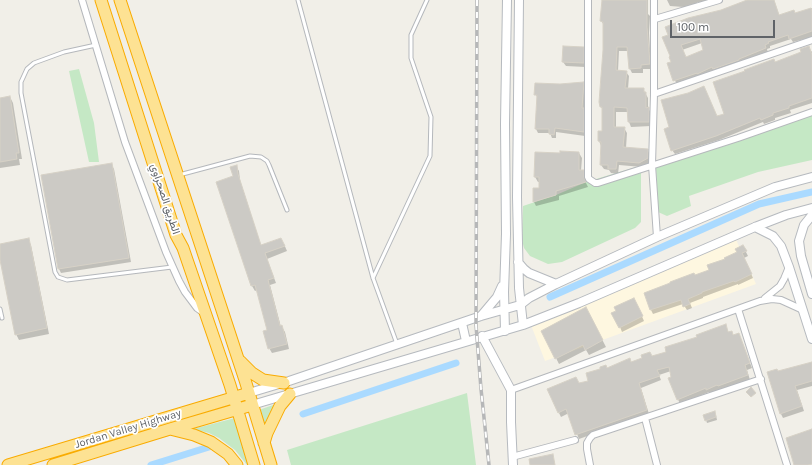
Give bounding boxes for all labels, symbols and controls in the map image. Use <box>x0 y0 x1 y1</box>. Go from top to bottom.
scale bar <box>672 12 777 38</box>
text: 100 m <box>677 20 709 34</box>
street label: الطريق الصحراوي <box>147 162 183 236</box>
street label: Jordan Valley Highway <box>73 407 183 451</box>

